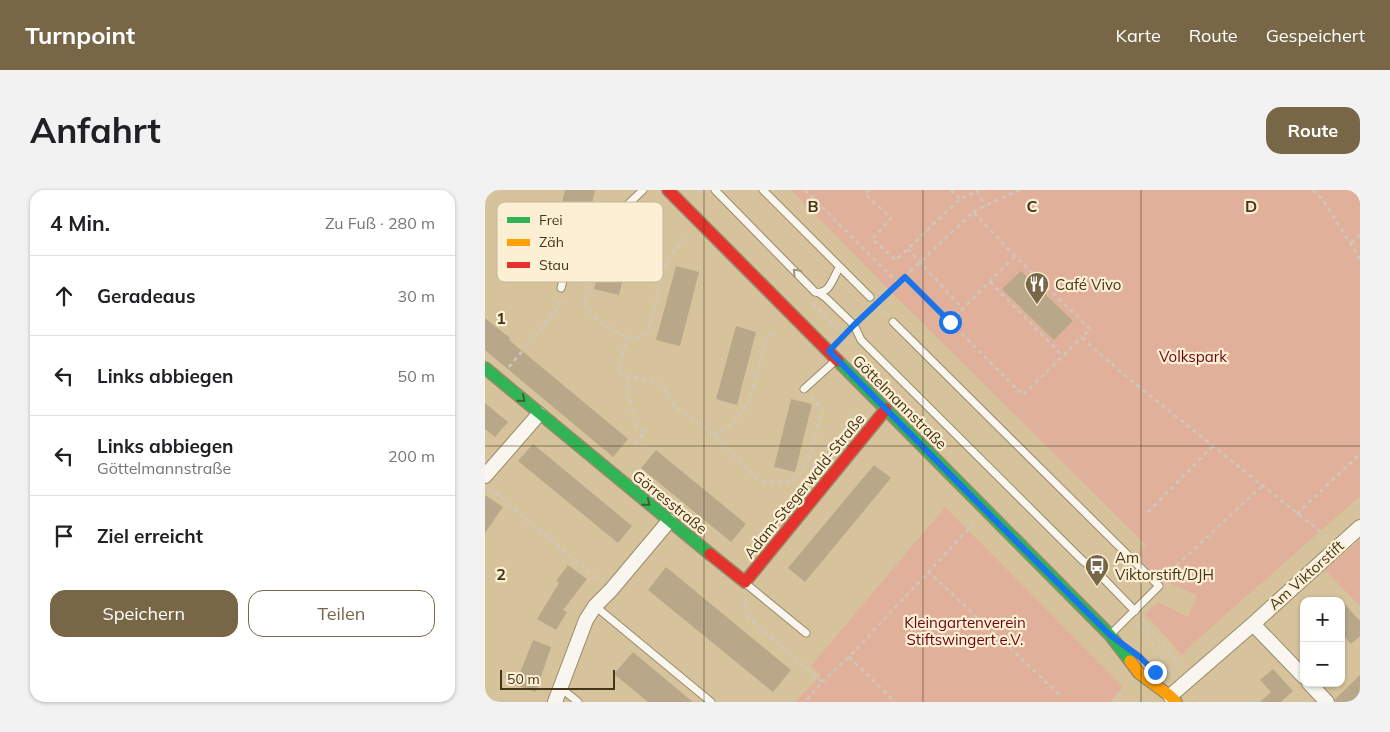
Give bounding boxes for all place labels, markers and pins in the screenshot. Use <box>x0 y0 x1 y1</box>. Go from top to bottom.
restaurant icon: Café Vivo <box>1024 271 1050 305</box>
place label: Café Vivo <box>1055 275 1121 294</box>
place label: Am Viktorstift/DJH <box>1115 548 1214 584</box>
bus stop icon: Am Viktorstift/DJH <box>1084 553 1110 587</box>

